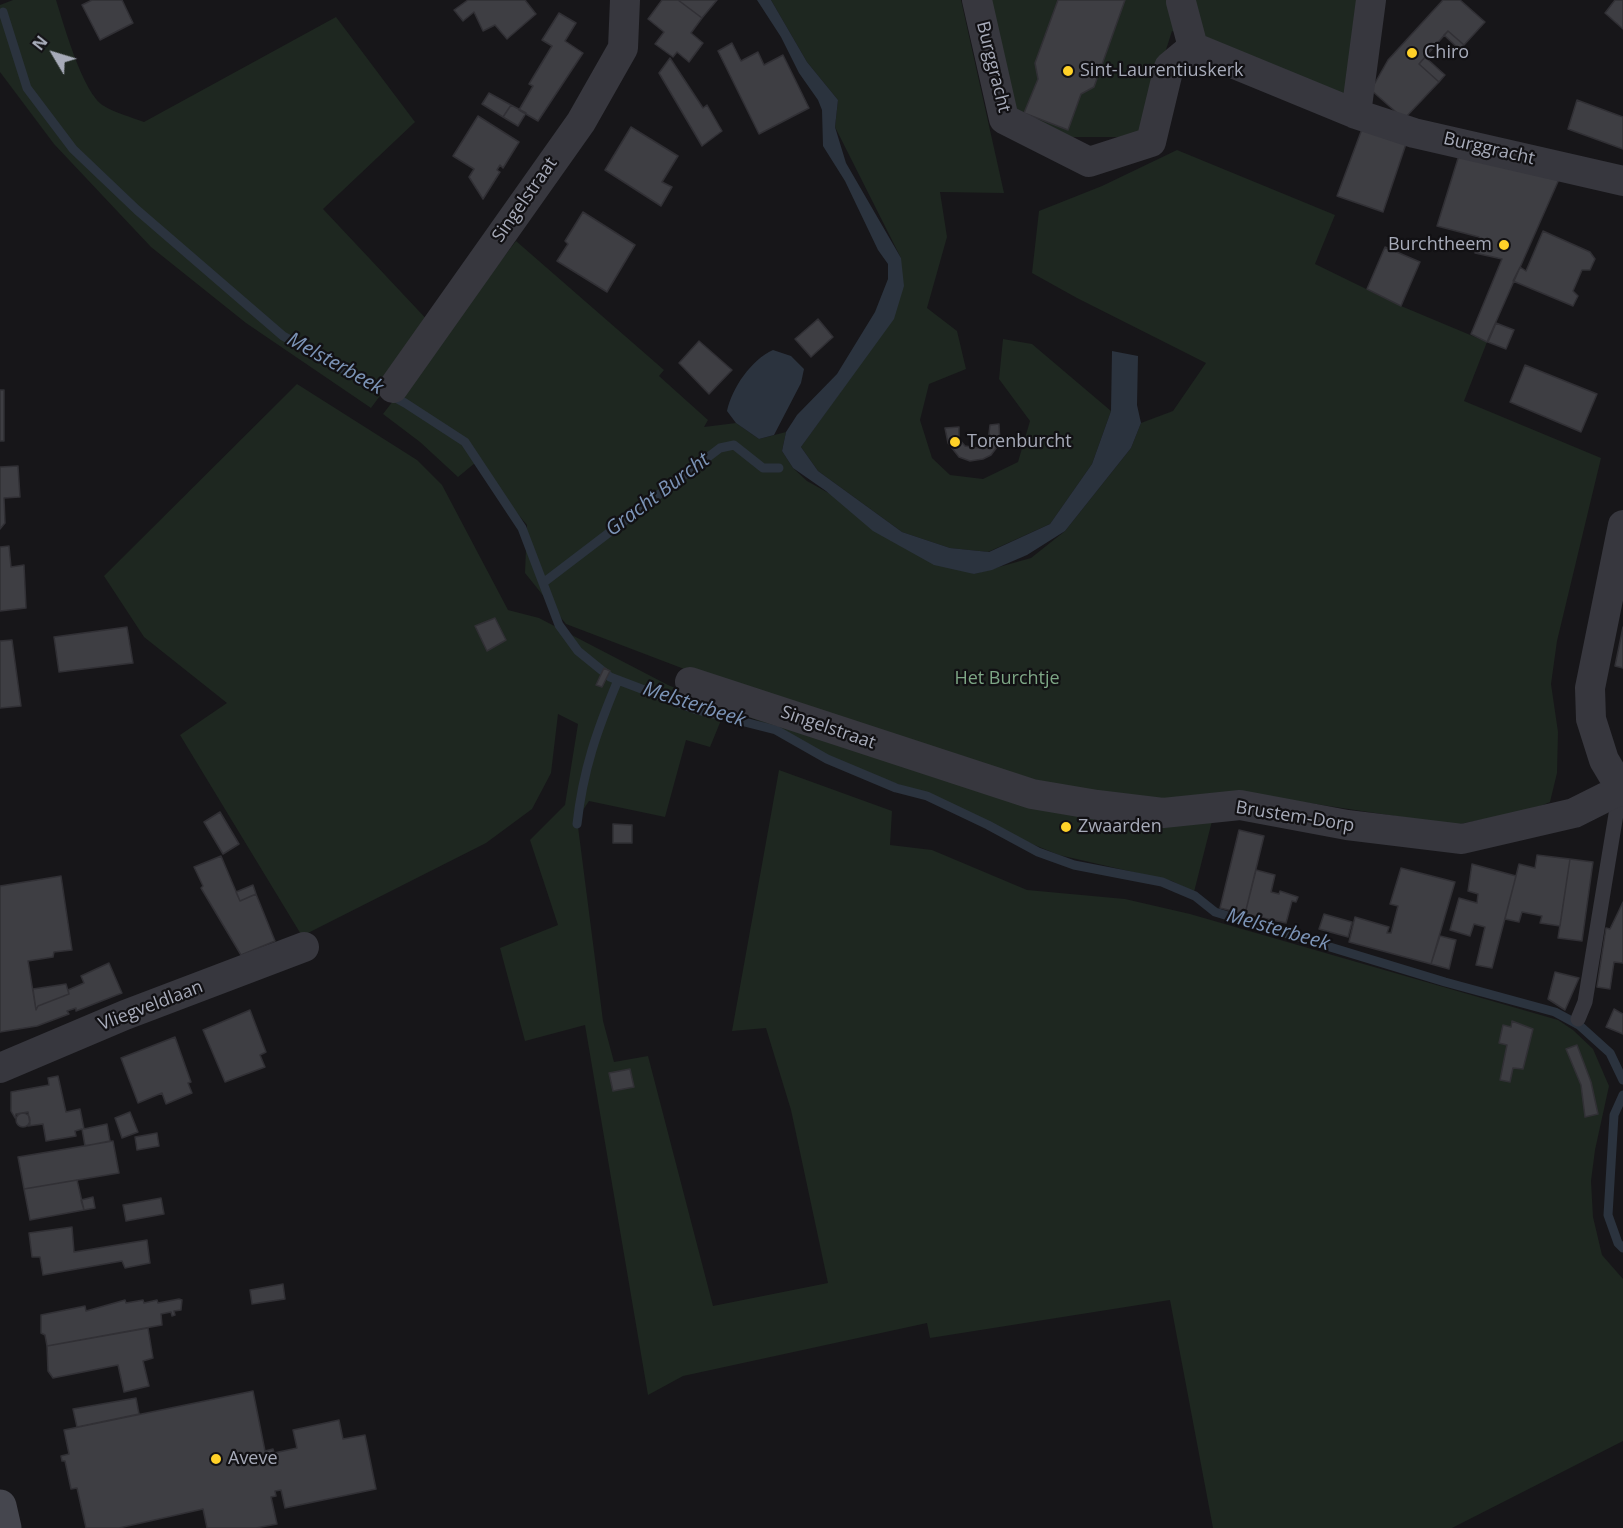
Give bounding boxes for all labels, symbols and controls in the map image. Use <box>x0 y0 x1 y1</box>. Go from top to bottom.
street label: Burggracht <box>971 19 1015 115</box>
north arrow <box>24 24 84 84</box>
text: N <box>27 31 52 55</box>
place label: Chiro <box>1424 42 1469 64</box>
marker: Chiro <box>1405 46 1419 60</box>
place label: Sint-Laurentiuskerk <box>1080 60 1244 82</box>
marker: Sint-Laurentiuskerk <box>1061 64 1075 78</box>
street label: Burggracht <box>1441 128 1537 170</box>
street label: Singelstraat <box>488 153 562 247</box>
place label: Burchtheem <box>1388 234 1492 256</box>
marker: Burchtheem <box>1497 238 1511 252</box>
water label: Melsterbeek <box>283 328 387 400</box>
place label: Torenburcht <box>967 431 1072 453</box>
marker: Torenburcht <box>948 435 962 449</box>
water label: Gracht Burcht <box>601 448 715 542</box>
park label: Het Burchtje <box>954 668 1060 690</box>
water label: Melsterbeek <box>640 677 748 733</box>
street label: Singelstraat <box>778 702 878 754</box>
street label: Brustem-Dorp <box>1234 797 1356 837</box>
place label: Zwaarden <box>1078 816 1162 838</box>
marker: Zwaarden <box>1059 820 1073 834</box>
water label: Melsterbeek <box>1224 904 1332 956</box>
street label: Vliegveldlaan <box>96 976 206 1036</box>
place label: Aveve <box>228 1448 278 1470</box>
marker: Aveve <box>209 1452 223 1466</box>

